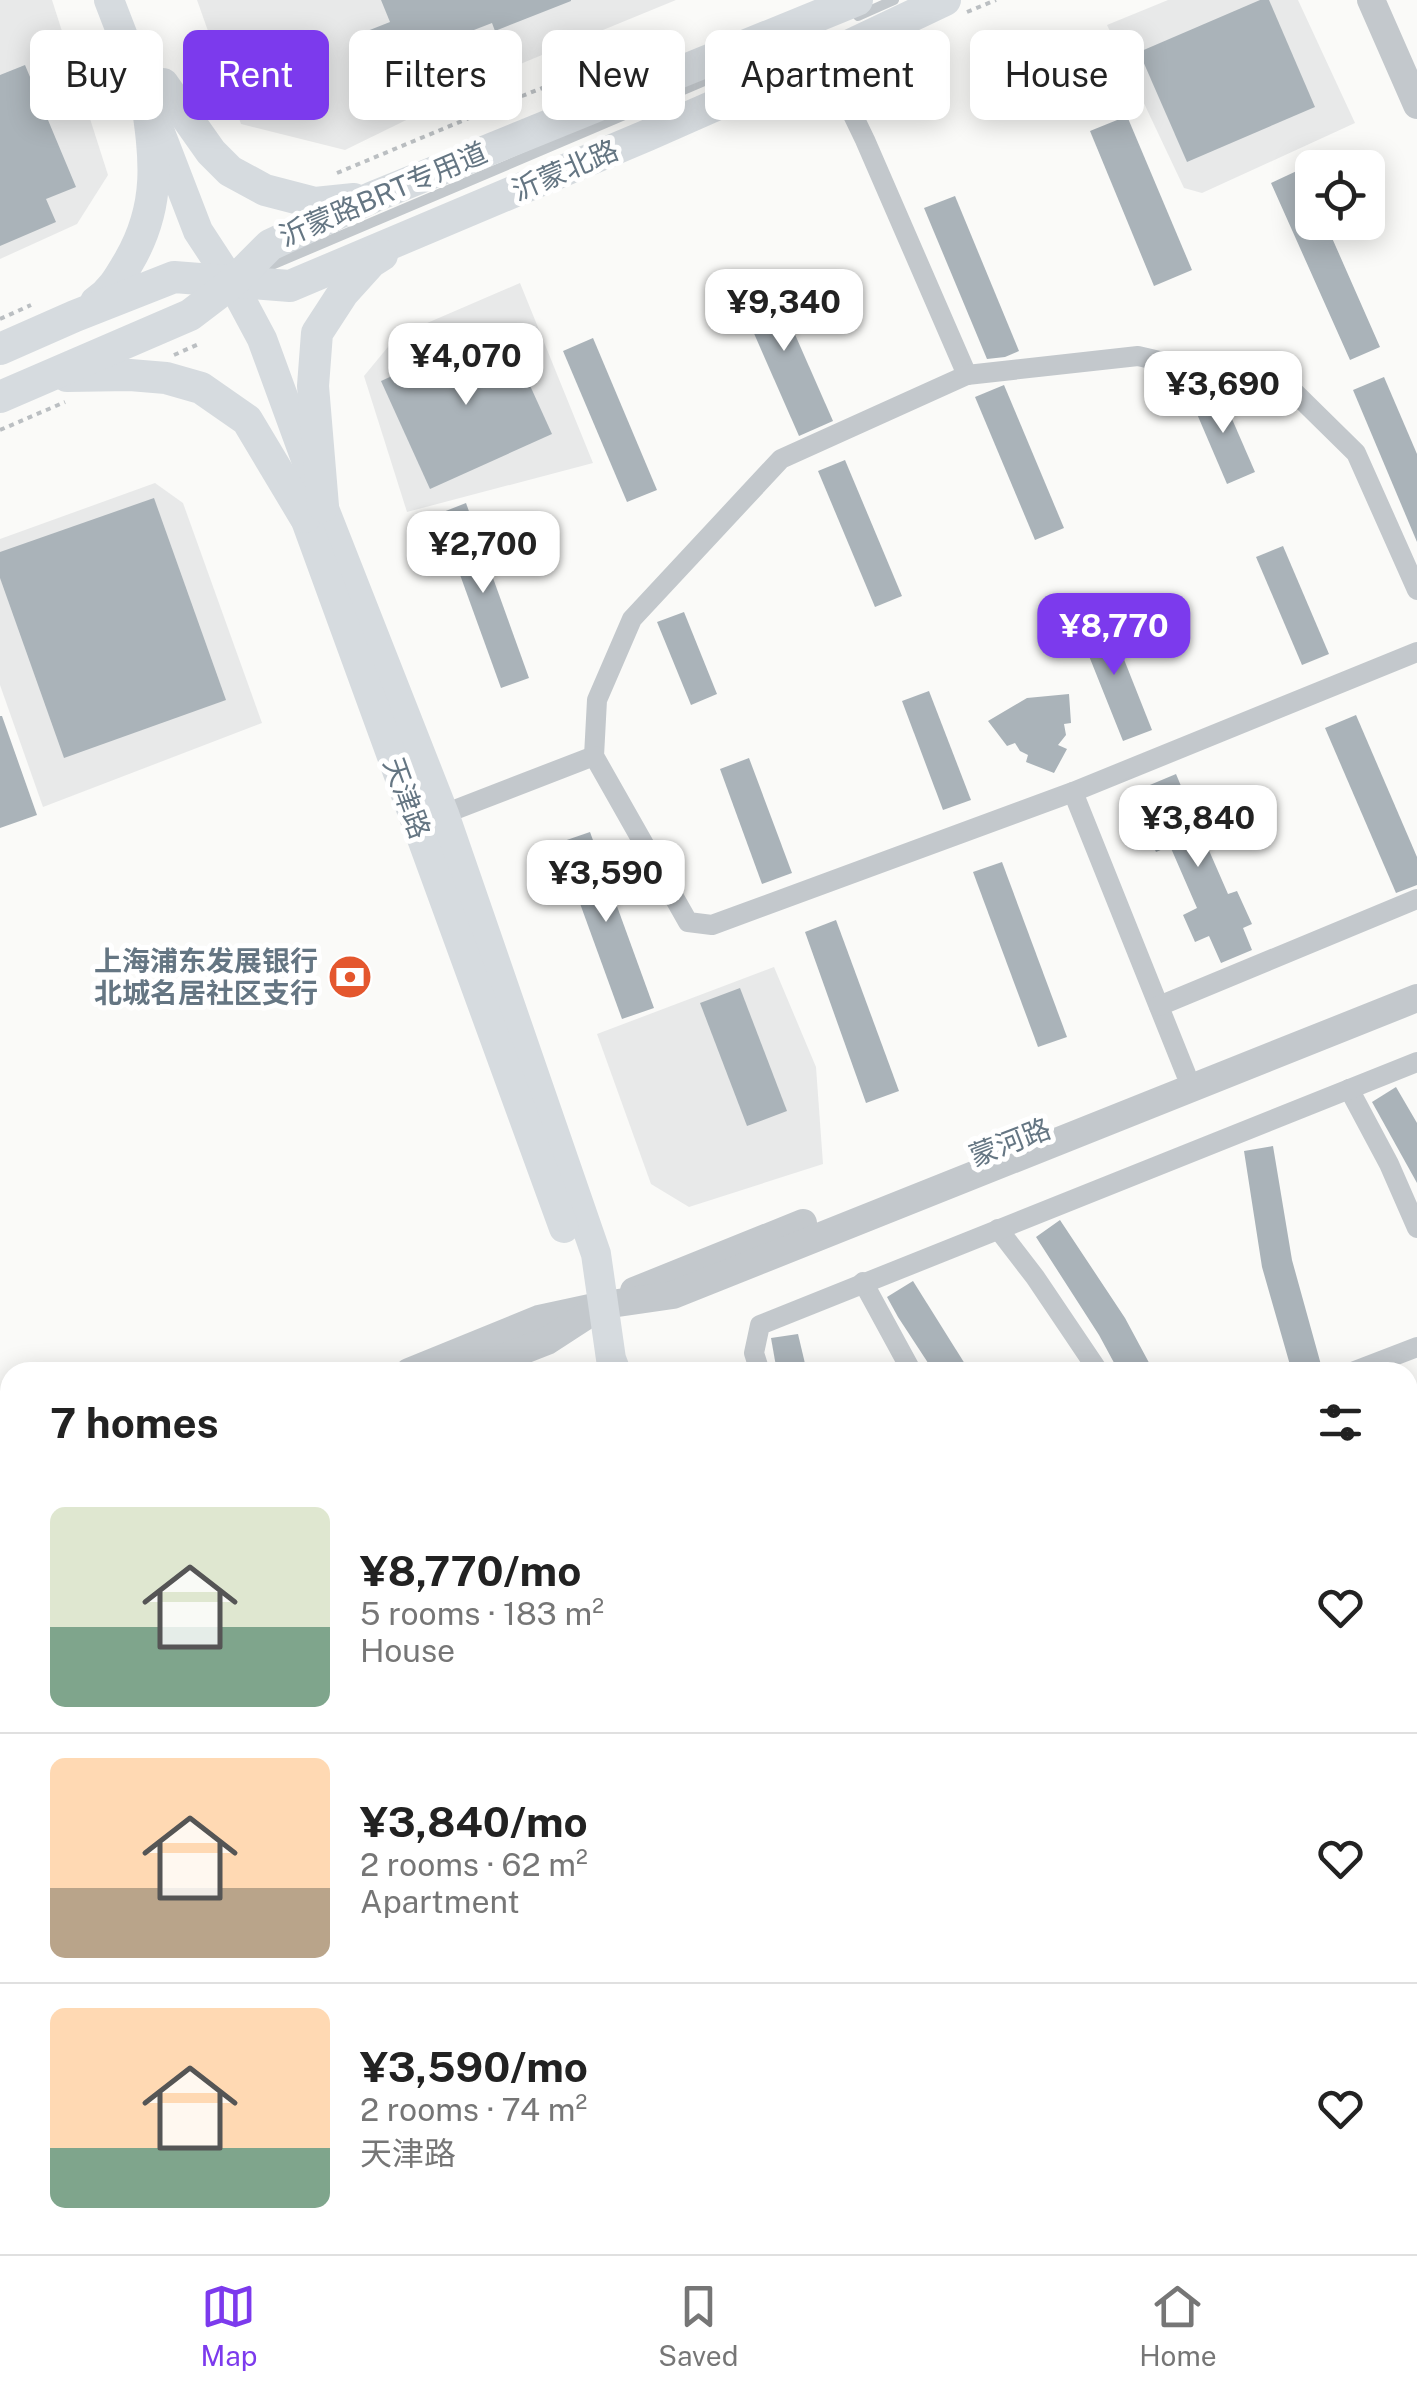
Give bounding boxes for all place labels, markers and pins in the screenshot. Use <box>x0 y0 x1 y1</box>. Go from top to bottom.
pin: ¥9,340 <box>703 269 865 354</box>
pin: ¥4,070 <box>385 323 547 408</box>
pin: ¥3,690 <box>1142 351 1304 436</box>
pin: ¥2,700 <box>402 511 564 596</box>
pin: ¥8,770 <box>1033 593 1195 678</box>
pin: ¥3,840 <box>1117 785 1279 870</box>
pin: ¥3,590 <box>525 840 687 925</box>
place label: 上海浦东发展银行 北城名居社区支行 <box>94 944 318 1009</box>
bank icon: 上海浦东发展银行 北城名居社区支行 <box>327 954 373 1000</box>

